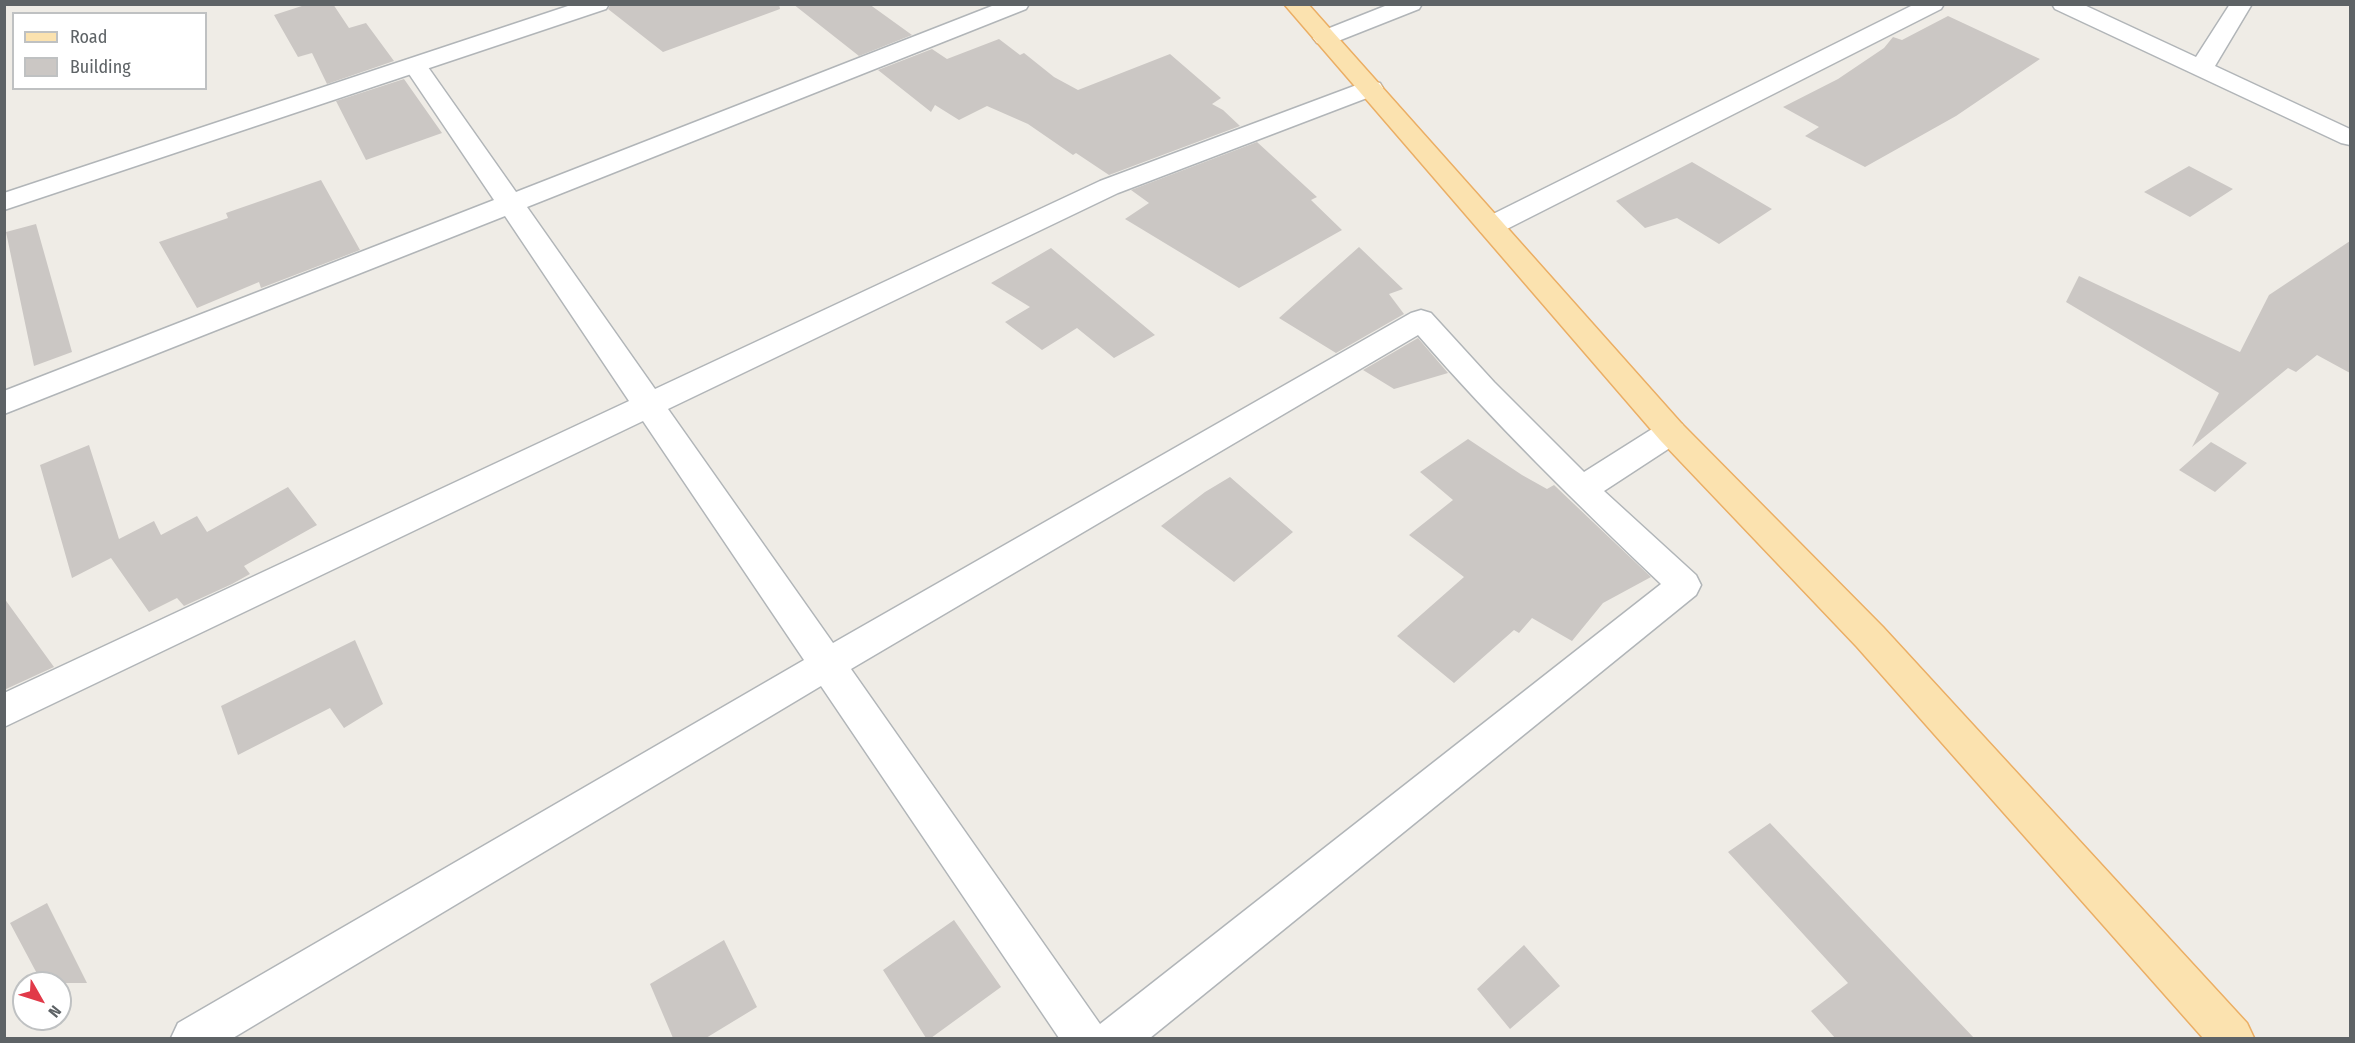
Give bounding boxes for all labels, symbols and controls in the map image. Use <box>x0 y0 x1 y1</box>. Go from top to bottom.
legend <box>12 12 207 90</box>
text: Road <box>70 26 107 48</box>
text: Building <box>70 56 131 78</box>
north arrow <box>12 971 72 1031</box>
text: N <box>44 1002 65 1021</box>

